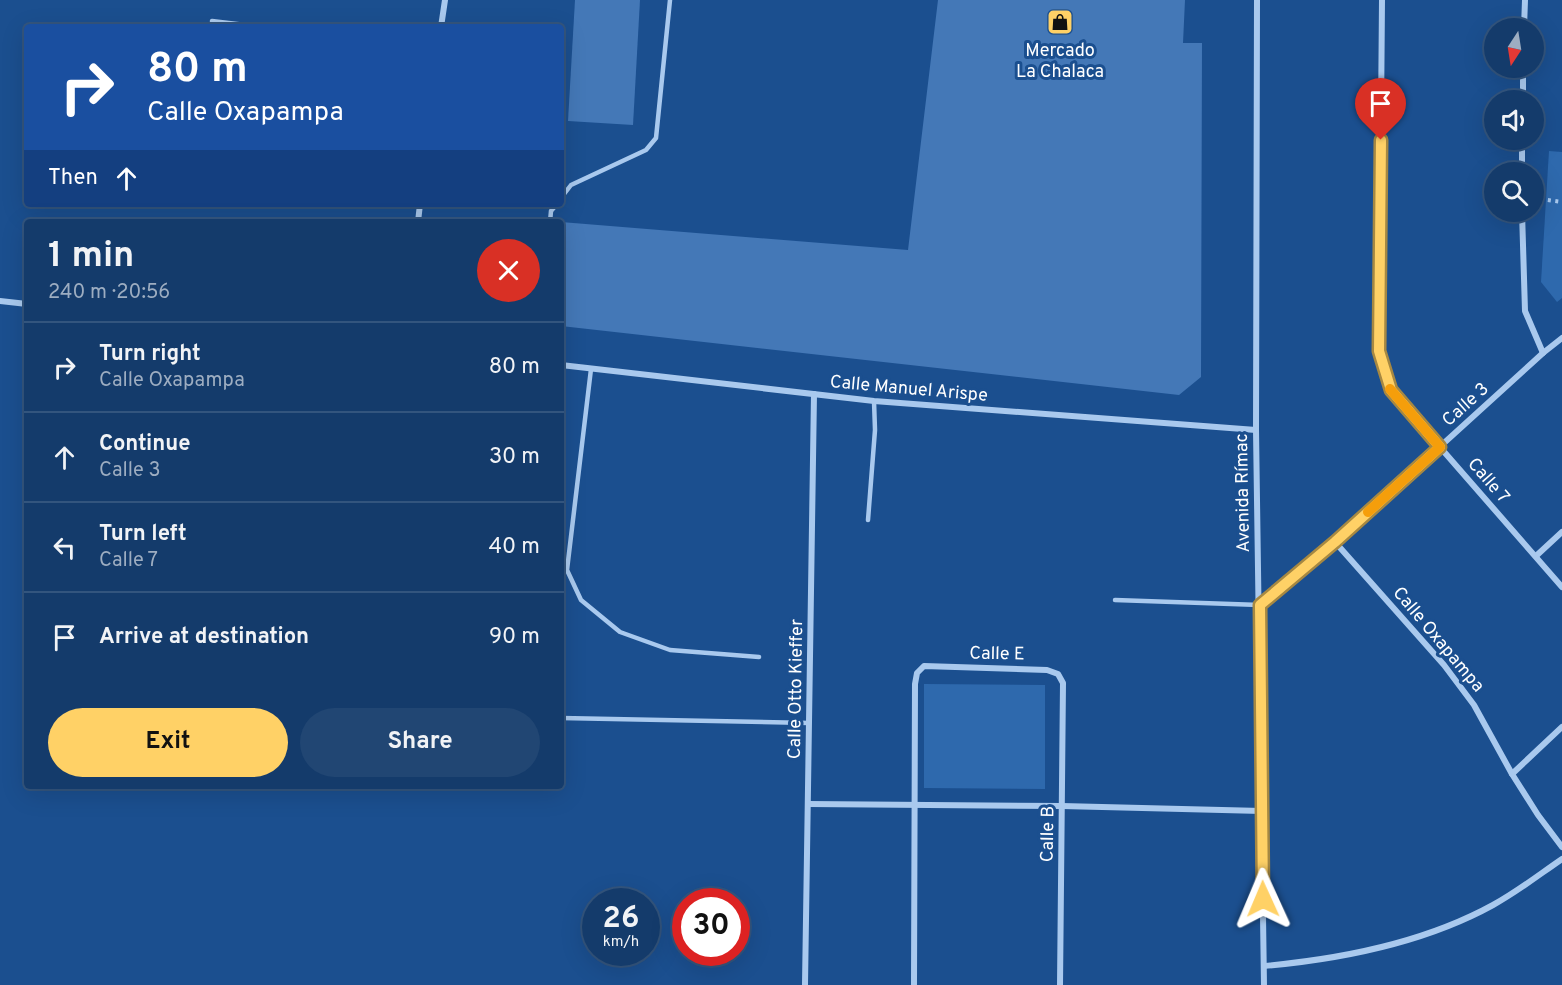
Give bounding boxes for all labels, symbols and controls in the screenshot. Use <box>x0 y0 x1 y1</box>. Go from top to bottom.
shop icon: Mercado La Chalaca <box>1045 7 1075 37</box>
north arrow <box>1484 18 1544 78</box>
map controls <box>1484 18 1544 222</box>
place label: Mercado La Chalaca <box>1016 40 1104 84</box>
text: 80 m <box>147 44 248 97</box>
icon: right <box>48 48 126 126</box>
pin <box>1355 78 1406 140</box>
icon: arrive <box>1364 87 1397 120</box>
button: sound <box>1484 90 1544 150</box>
text: Calle Oxapampa <box>147 96 344 130</box>
icon: ahead <box>110 162 143 195</box>
button: search <box>1484 162 1544 222</box>
text: Then <box>48 165 98 192</box>
text: 1 min <box>48 234 134 280</box>
button: close <box>477 239 540 302</box>
text: 240 m · 20:56 <box>48 280 170 306</box>
text: Turn right <box>99 341 201 368</box>
icon: right <box>48 351 81 384</box>
text: 80 m <box>489 354 540 381</box>
text: Calle Oxapampa <box>99 368 245 394</box>
street label: Calle Manuel Arispe <box>829 371 989 408</box>
street label: Calle 3 <box>1438 378 1494 432</box>
text: Continue <box>99 431 190 458</box>
street label: Avenida Rímac <box>1231 433 1256 553</box>
icon: ahead <box>48 441 81 474</box>
text: 30 m <box>489 444 540 471</box>
street label: Calle 7 <box>1462 453 1514 509</box>
text: Calle 3 <box>99 458 160 484</box>
text: Turn left <box>99 521 187 548</box>
icon: left <box>48 531 81 564</box>
text: 40 m <box>488 534 540 561</box>
text: Calle 7 <box>99 548 158 574</box>
street label: Calle Oxapampa <box>1387 582 1489 698</box>
street label: Calle Otto Kieffer <box>784 619 809 759</box>
icon: arrive <box>48 621 81 654</box>
text: Arrive at destination <box>99 624 309 651</box>
text: 90 m <box>489 624 540 651</box>
street label: Calle E <box>969 643 1025 666</box>
button: Exit <box>48 708 288 777</box>
button: Share <box>300 708 540 777</box>
street label: Calle B <box>1037 806 1060 862</box>
position arrow <box>1231 867 1295 931</box>
speed limit sign: 30 <box>672 888 750 966</box>
text: 26 <box>603 901 639 938</box>
text: km/h <box>603 933 639 952</box>

